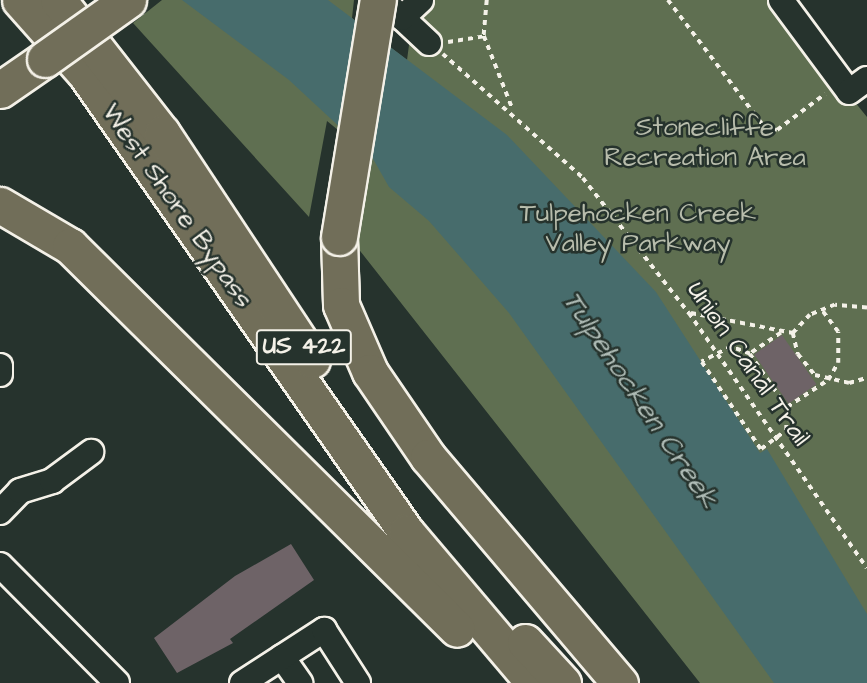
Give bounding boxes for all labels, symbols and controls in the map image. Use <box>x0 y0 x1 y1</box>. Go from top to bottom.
street label: West Shore Bypass <box>95 98 259 314</box>
park label: Stonecliffe Recreation Area <box>604 112 806 174</box>
park label: Tulpehocken Creek Valley Parkway <box>520 198 756 260</box>
street label: Union Canal Trail <box>680 276 816 452</box>
water label: Tulpehocken Creek <box>555 285 725 515</box>
road number: US 422 <box>255 326 353 368</box>

